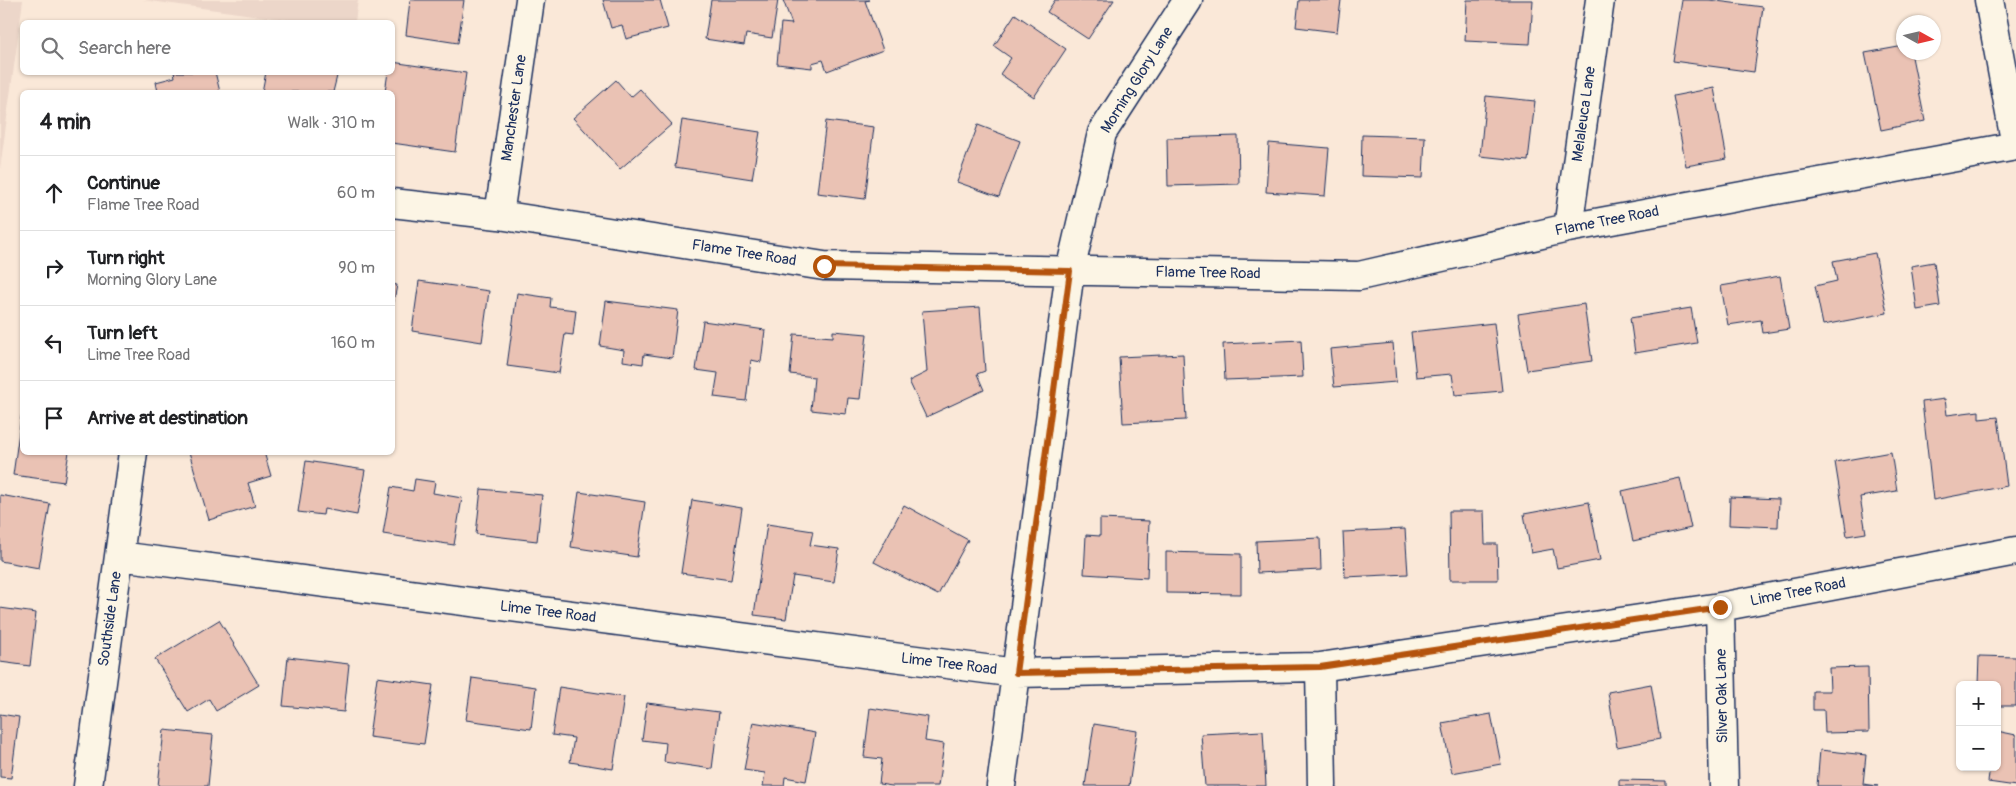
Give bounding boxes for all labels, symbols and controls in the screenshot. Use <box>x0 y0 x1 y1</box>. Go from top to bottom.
north arrow <box>1896 15 1941 60</box>
search box <box>20 20 395 75</box>
street label: Morning Glory Lane <box>1097 23 1178 137</box>
icon: search <box>38 34 66 62</box>
text: Search here <box>78 36 171 60</box>
street label: Manchester Lane <box>497 53 531 163</box>
street label: Melaleuca Lane <box>1568 65 1600 163</box>
text: 4 min <box>40 109 91 136</box>
text: Walk · 310 m <box>288 113 375 133</box>
text: Continue <box>87 171 160 195</box>
icon: ahead <box>40 179 68 207</box>
text: 60 m <box>337 183 375 203</box>
text: Flame Tree Road <box>87 195 200 215</box>
street label: Flame Tree Road <box>1553 202 1661 240</box>
street label: Flame Tree Road <box>690 235 798 271</box>
text: Turn right <box>87 246 165 270</box>
icon: right <box>40 254 68 282</box>
route start <box>813 255 836 278</box>
text: 90 m <box>338 258 375 278</box>
street label: Flame Tree Road <box>1155 263 1261 283</box>
text: Morning Glory Lane <box>87 270 217 290</box>
text: Turn left <box>87 321 157 345</box>
icon: left <box>40 329 68 357</box>
text: 160 m <box>331 333 375 353</box>
text: Lime Tree Road <box>87 345 190 365</box>
icon: arrive <box>40 404 68 432</box>
text: Arrive at destination <box>87 406 248 430</box>
street label: Southside Lane <box>94 570 126 668</box>
street label: Lime Tree Road <box>1749 573 1847 611</box>
route end <box>1709 596 1732 619</box>
street label: Lime Tree Road <box>499 597 597 627</box>
street label: Silver Oak Lane <box>1712 648 1732 743</box>
street label: Lime Tree Road <box>900 649 998 679</box>
map controls <box>1956 681 2001 771</box>
button: + <box>1956 681 2001 726</box>
button: − <box>1956 726 2001 771</box>

